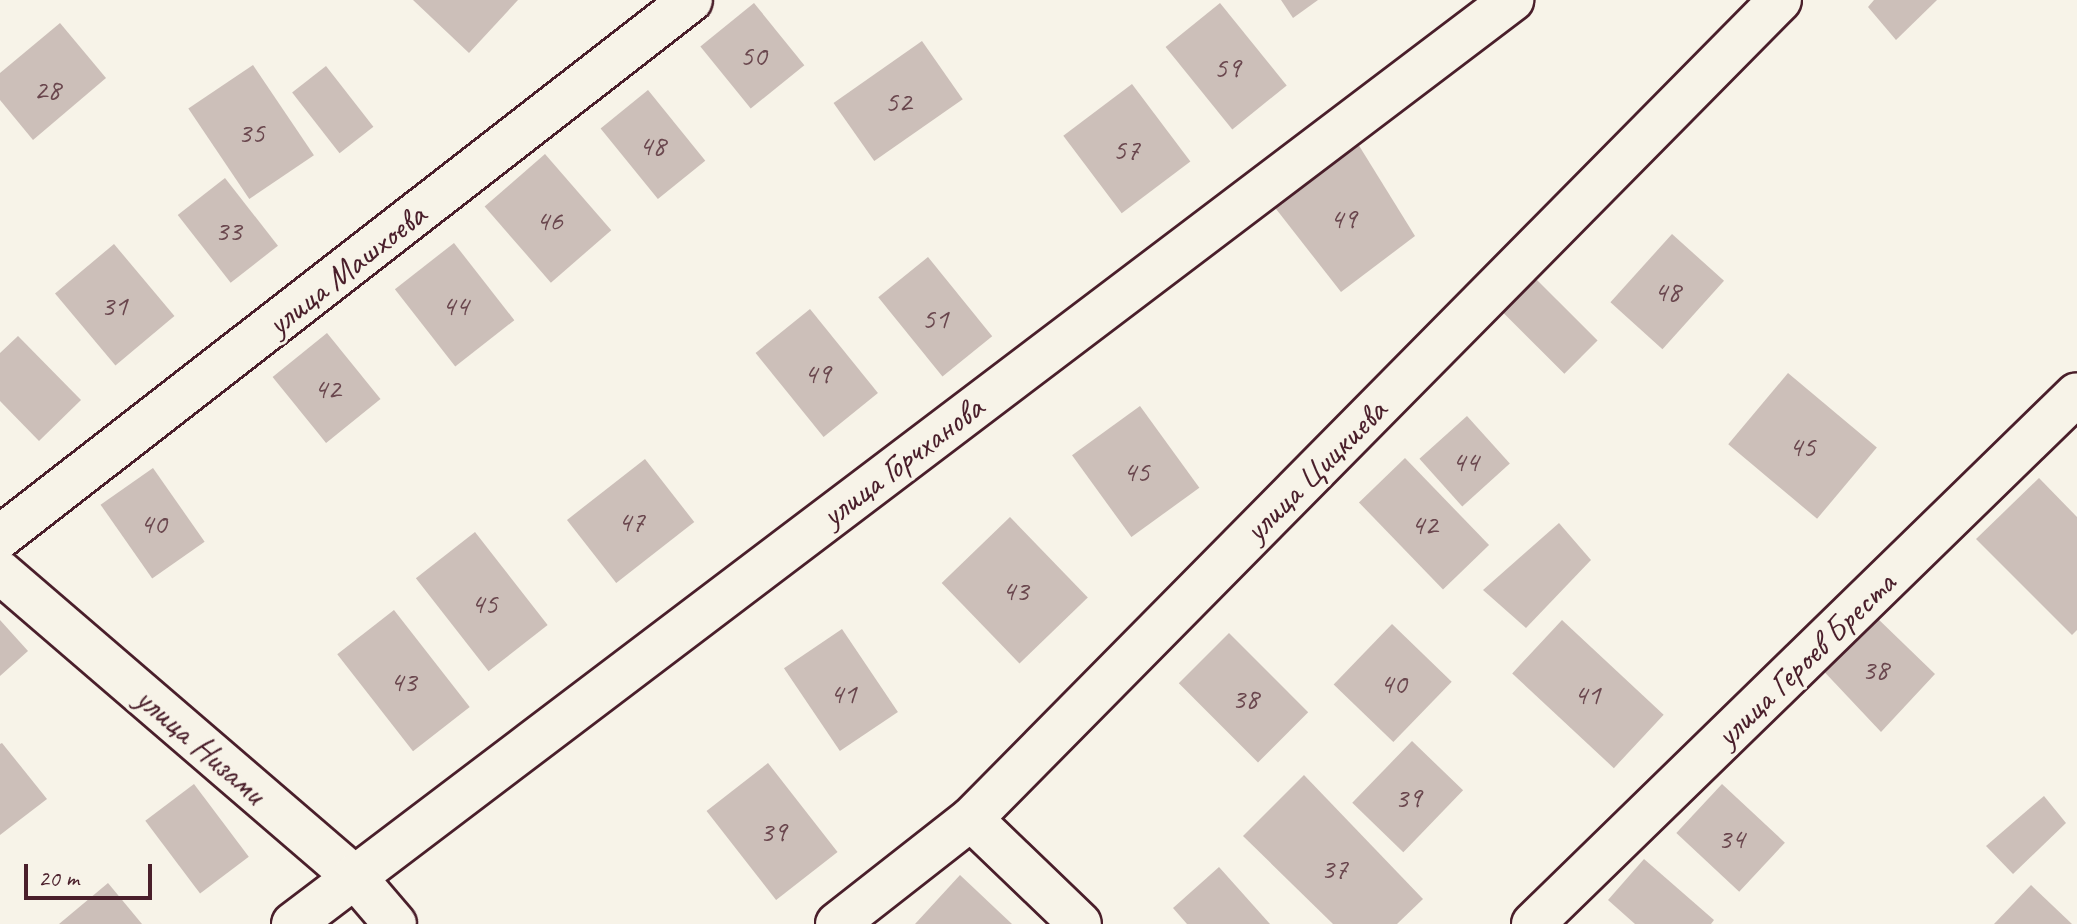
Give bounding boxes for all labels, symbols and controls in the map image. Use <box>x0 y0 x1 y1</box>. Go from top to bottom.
house number: 50 <box>740 37 766 73</box>
house number: 59 <box>1214 49 1240 85</box>
house number: 28 <box>34 71 60 107</box>
house number: 52 <box>885 83 911 119</box>
house number: 35 <box>238 114 264 150</box>
house number: 48 <box>639 127 665 163</box>
house number: 57 <box>1113 131 1139 167</box>
street label: улица Машхоева <box>257 194 435 344</box>
house number: 49 <box>1330 200 1356 236</box>
house number: 46 <box>536 202 562 238</box>
house number: 33 <box>215 212 241 248</box>
house number: 48 <box>1654 273 1680 309</box>
house number: 31 <box>101 287 127 323</box>
house number: 44 <box>442 287 468 323</box>
house number: 51 <box>922 300 948 336</box>
house number: 49 <box>804 355 830 391</box>
house number: 42 <box>314 370 340 406</box>
street label: улица Горчханова <box>813 387 991 535</box>
street label: улица Цицкиева <box>1235 390 1395 550</box>
house number: 45 <box>1789 428 1815 464</box>
house number: 44 <box>1452 443 1478 479</box>
house number: 45 <box>1123 453 1149 489</box>
house number: 47 <box>618 503 644 539</box>
house number: 40 <box>140 505 166 541</box>
house number: 42 <box>1411 506 1437 542</box>
street label: улица Героев Бреста <box>1706 563 1904 755</box>
house number: 43 <box>1002 572 1028 608</box>
house number: 45 <box>471 585 497 621</box>
house number: 38 <box>1862 651 1888 687</box>
house number: 43 <box>390 663 416 699</box>
house number: 40 <box>1380 665 1406 701</box>
house number: 41 <box>830 675 856 711</box>
house number: 41 <box>1574 676 1600 712</box>
street label: улица Низами <box>127 677 275 813</box>
house number: 38 <box>1232 680 1258 716</box>
house number: 39 <box>1395 779 1421 815</box>
house number: 39 <box>760 813 786 849</box>
house number: 34 <box>1718 820 1744 856</box>
scale bar <box>28 848 156 898</box>
house number: 37 <box>1321 850 1347 886</box>
text: 20 m <box>38 863 79 893</box>

